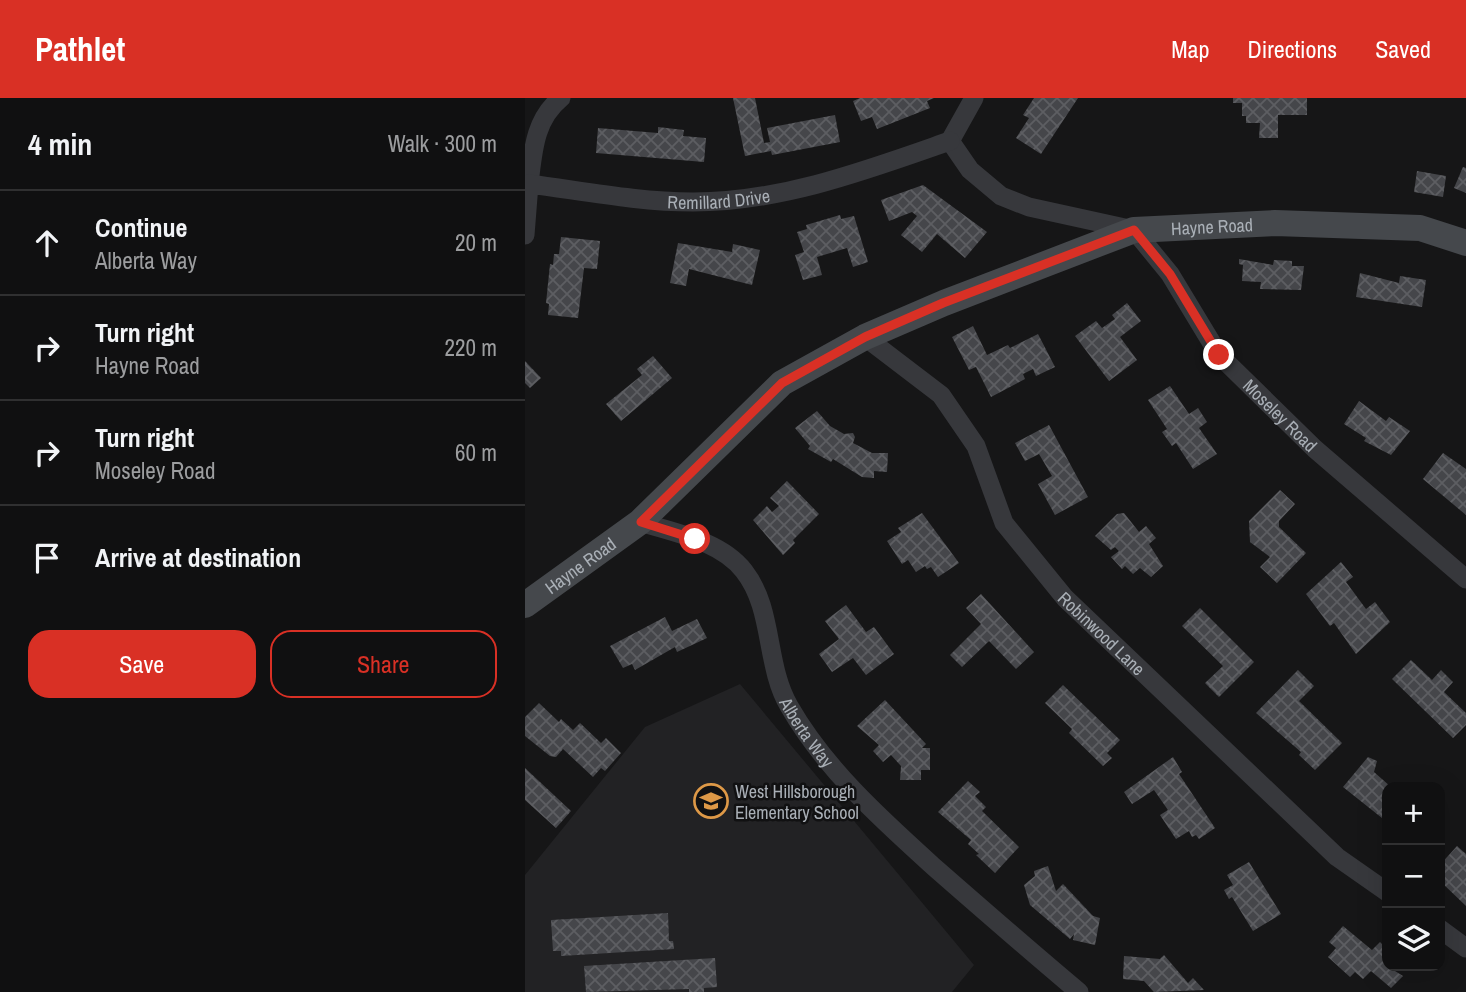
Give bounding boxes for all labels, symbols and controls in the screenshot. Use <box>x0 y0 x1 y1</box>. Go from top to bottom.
text: Pathlet <box>35 27 125 71</box>
text: Map <box>1171 33 1209 65</box>
text: Directions <box>1247 33 1337 65</box>
text: Saved <box>1375 33 1431 65</box>
text: 4 min <box>28 124 92 164</box>
text: Walk · 300 m <box>388 128 497 159</box>
street label: Remillard Drive <box>667 182 772 215</box>
text: Continue <box>95 210 187 245</box>
street label: Hayne Road <box>1170 212 1254 241</box>
icon: ahead <box>28 224 66 262</box>
text: 20 m <box>455 227 497 258</box>
text: Alberta Way <box>95 245 197 276</box>
text: Turn right <box>95 315 194 350</box>
icon: right <box>28 329 66 367</box>
text: 220 m <box>445 332 497 363</box>
route end <box>1203 339 1234 370</box>
text: Hayne Road <box>95 350 200 381</box>
street label: Moseley Road <box>1238 373 1323 457</box>
text: Turn right <box>95 420 194 455</box>
icon: right <box>28 434 66 472</box>
text: 60 m <box>455 437 497 468</box>
text: Moseley Road <box>95 455 216 486</box>
route start <box>679 523 710 554</box>
street label: Hayne Road <box>540 531 621 599</box>
icon: arrive <box>28 539 66 577</box>
text: Arrive at destination <box>95 540 301 575</box>
street label: Robinwood Lane <box>1053 586 1151 681</box>
button: Save <box>28 630 256 698</box>
button: Share <box>270 630 497 698</box>
street label: Alberta Way <box>774 692 840 773</box>
place label: West Hillsborough Elementary School <box>735 779 859 825</box>
school or university icon: West Hillsborough Elementary School <box>692 782 730 820</box>
map controls <box>1382 782 1445 971</box>
button: + <box>1382 782 1445 845</box>
button: − <box>1382 845 1445 908</box>
button: layers <box>1382 908 1445 971</box>

